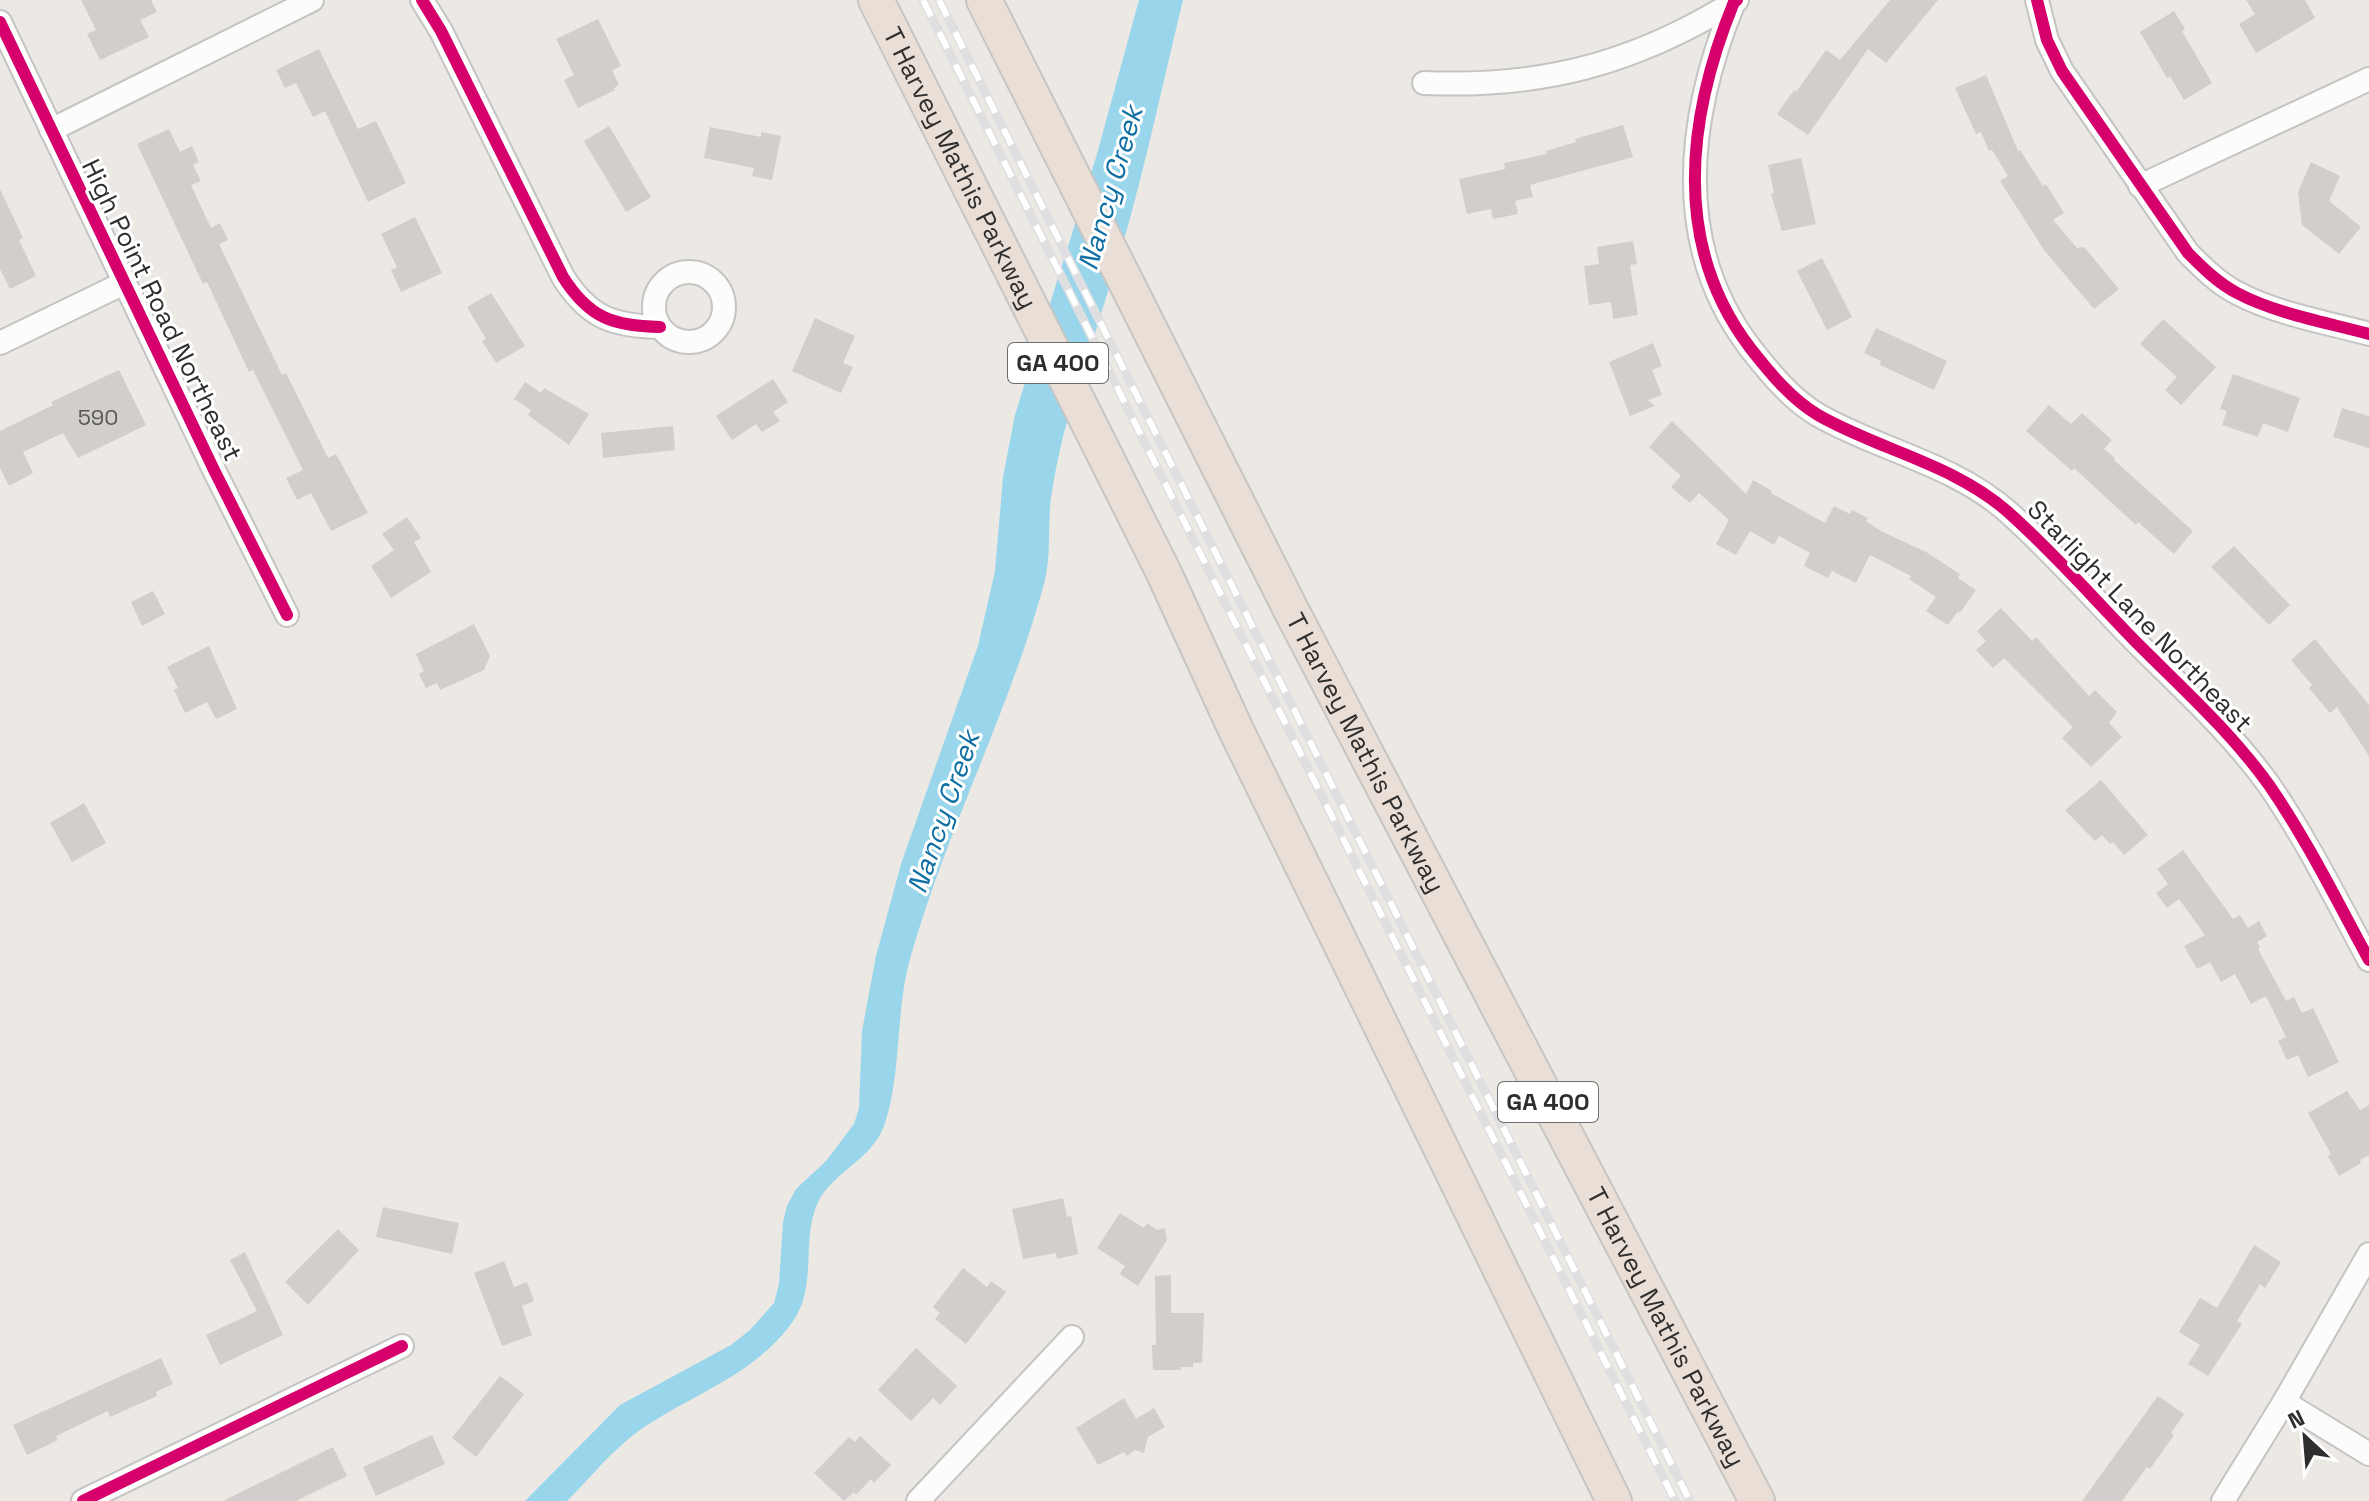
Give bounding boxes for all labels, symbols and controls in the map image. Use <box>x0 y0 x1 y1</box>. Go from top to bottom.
street label: T Harvey Mathis Parkway <box>875 21 1046 315</box>
water label: Nancy Creek <box>1069 99 1151 274</box>
street label: High Point Road Northeast <box>74 153 250 467</box>
road number: GA 400 <box>1008 343 1108 383</box>
house number: 590 <box>78 403 118 431</box>
street label: Starlight Lane Northeast <box>2020 493 2260 739</box>
street label: T Harvey Mathis Parkway <box>1278 607 1453 899</box>
water label: Nancy Creek <box>898 723 989 898</box>
road number: GA 400 <box>1498 1082 1598 1122</box>
street label: T Harvey Mathis Parkway <box>1579 1181 1753 1473</box>
north arrow <box>2265 1397 2345 1477</box>
text: N <box>2283 1403 2309 1435</box>

